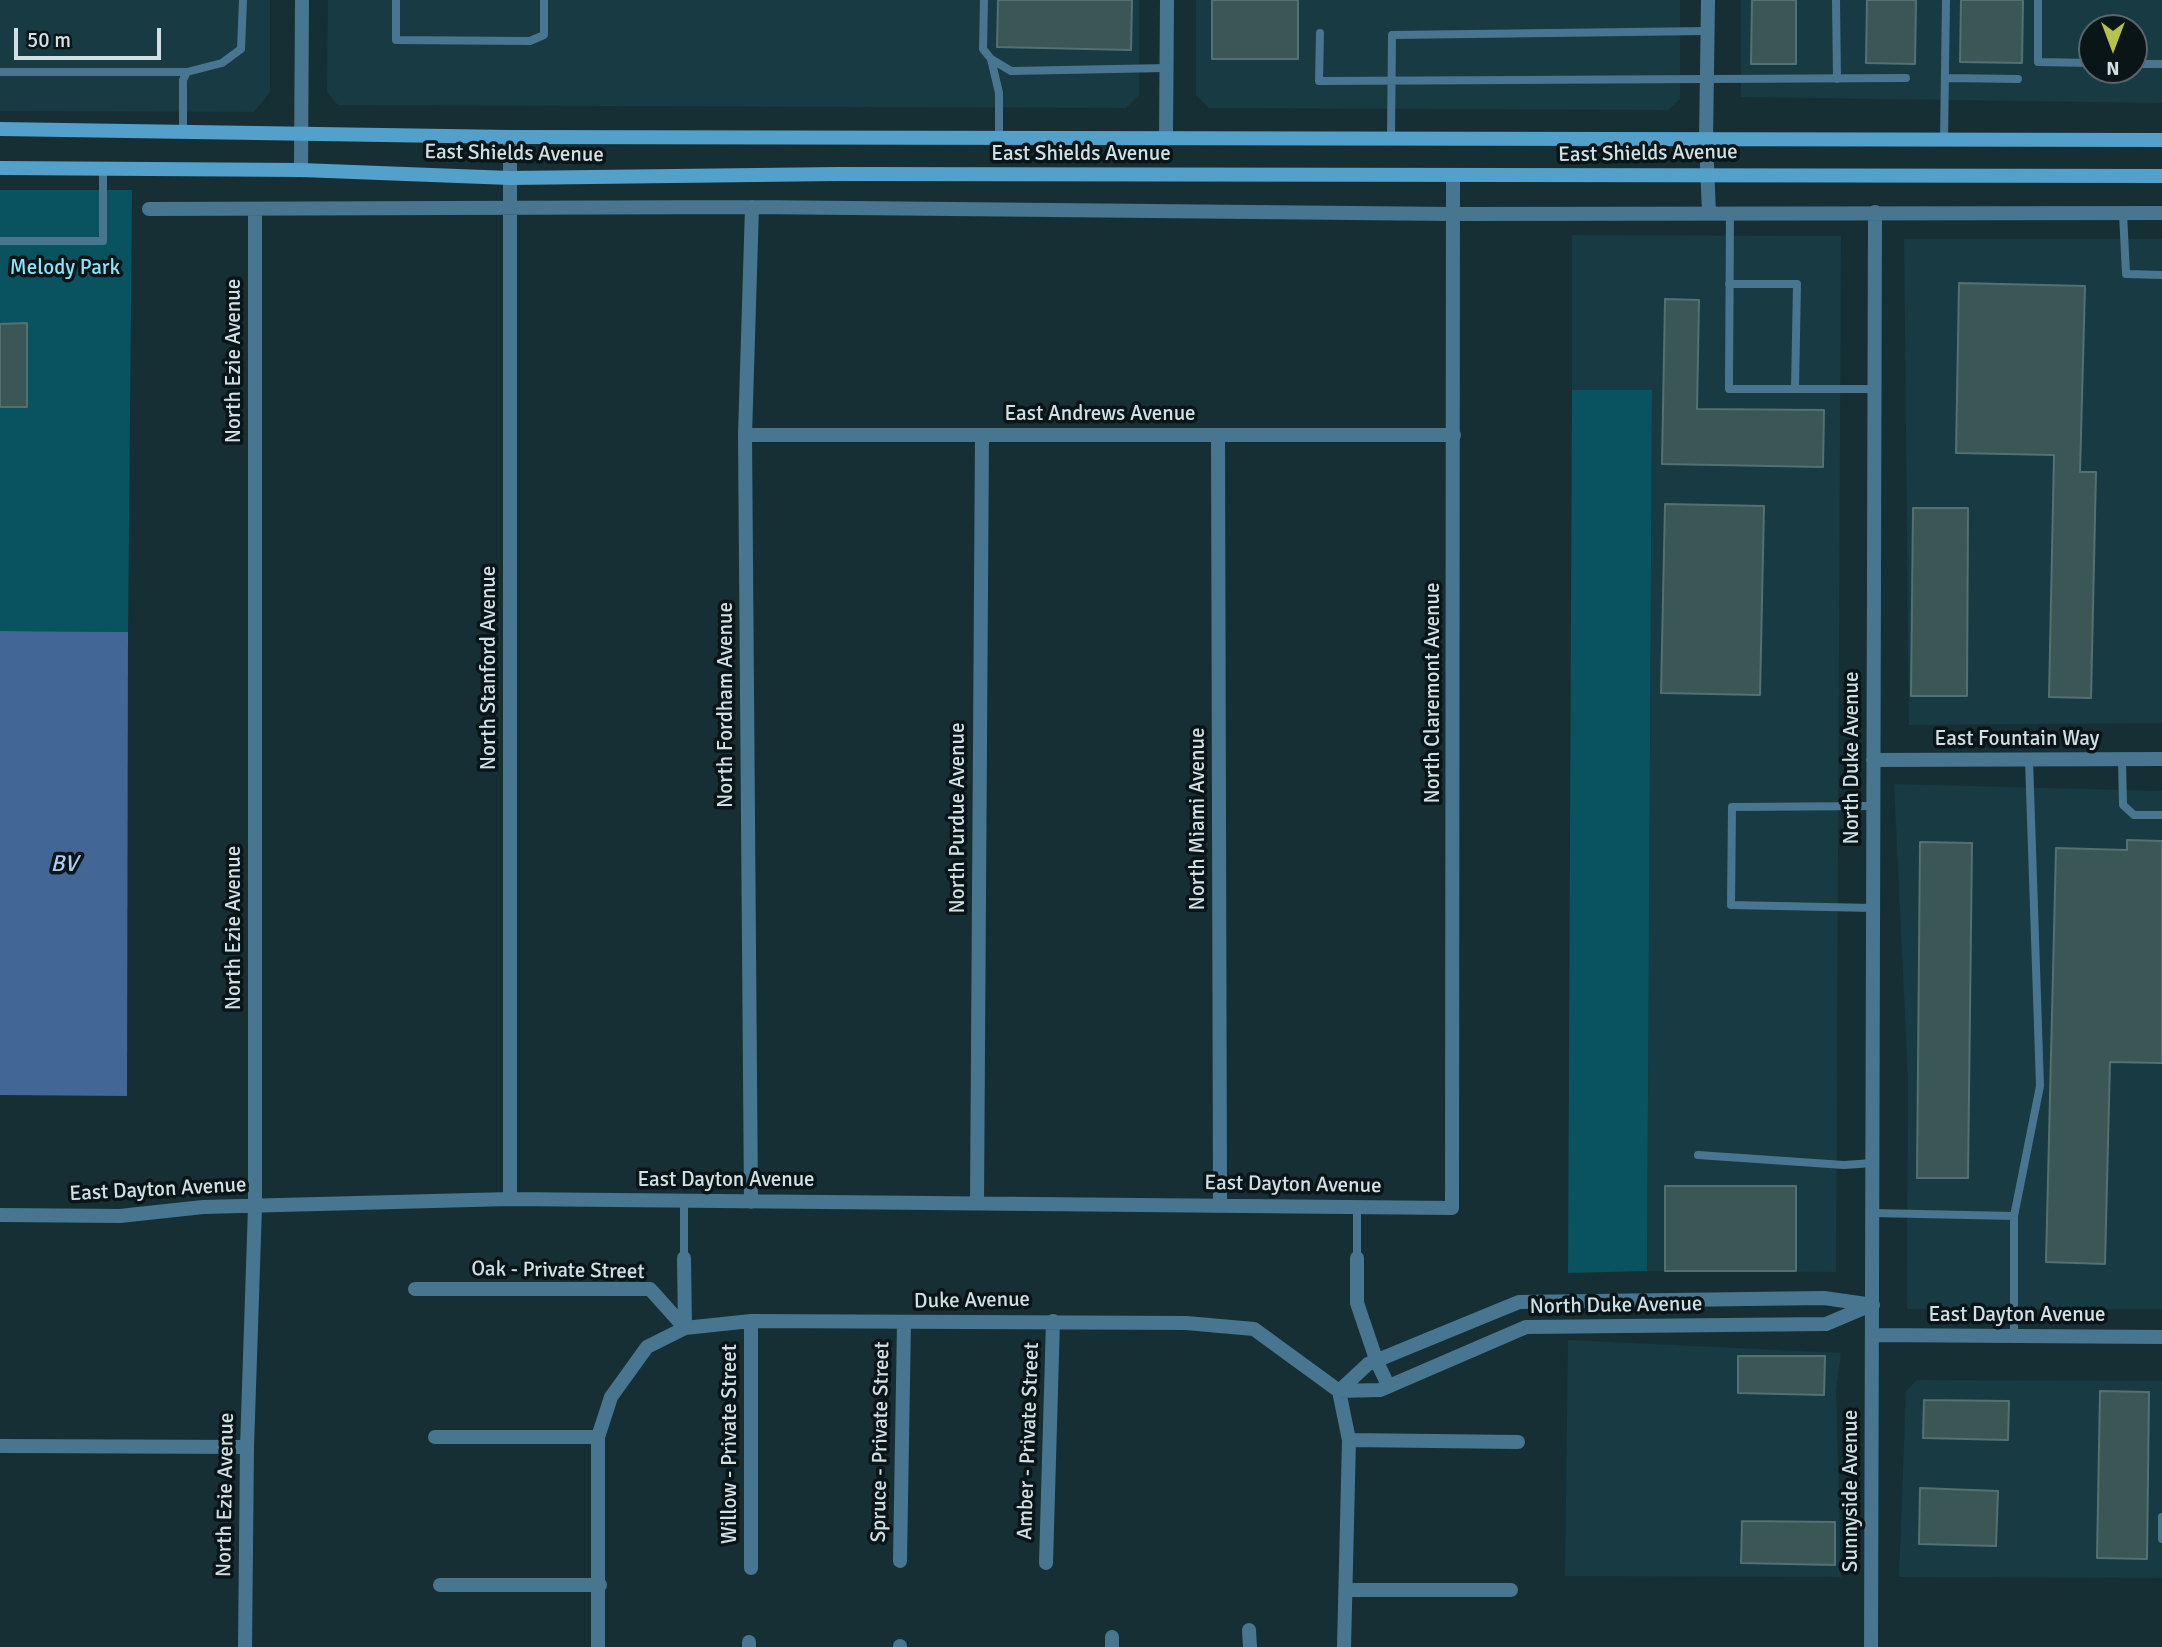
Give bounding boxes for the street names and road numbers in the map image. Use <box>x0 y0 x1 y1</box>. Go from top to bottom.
street label: East Shields Avenue <box>424 140 604 168</box>
street label: East Shields Avenue <box>1558 140 1738 168</box>
street label: East Shields Avenue <box>991 141 1171 167</box>
street label: North Ezie Avenue <box>221 279 247 443</box>
street label: East Andrews Avenue <box>1004 401 1196 427</box>
street label: North Stanford Avenue <box>476 566 502 770</box>
street label: North Claremont Avenue <box>1420 583 1446 803</box>
street label: North Fordham Avenue <box>713 602 739 808</box>
street label: North Duke Avenue <box>1839 672 1865 844</box>
street label: North Purdue Avenue <box>945 723 971 913</box>
street label: East Fountain Way <box>1935 726 2099 752</box>
street label: North Miami Avenue <box>1185 728 1211 910</box>
street label: North Ezie Avenue <box>221 846 247 1010</box>
street label: East Dayton Avenue <box>637 1167 815 1193</box>
street label: East Dayton Avenue <box>1204 1171 1382 1199</box>
street label: East Dayton Avenue <box>69 1173 247 1207</box>
street label: Oak - Private Street <box>471 1257 645 1285</box>
street label: Duke Avenue <box>914 1287 1030 1315</box>
street label: North Duke Avenue <box>1529 1292 1703 1320</box>
street label: East Dayton Avenue <box>1928 1302 2106 1328</box>
street label: Spruce - Private Street <box>867 1341 895 1543</box>
street label: Amber - Private Street <box>1013 1342 1045 1540</box>
street label: Willow - Private Street <box>717 1344 743 1544</box>
street label: Sunnyside Avenue <box>1838 1410 1864 1572</box>
street label: North Ezie Avenue <box>212 1413 240 1577</box>

